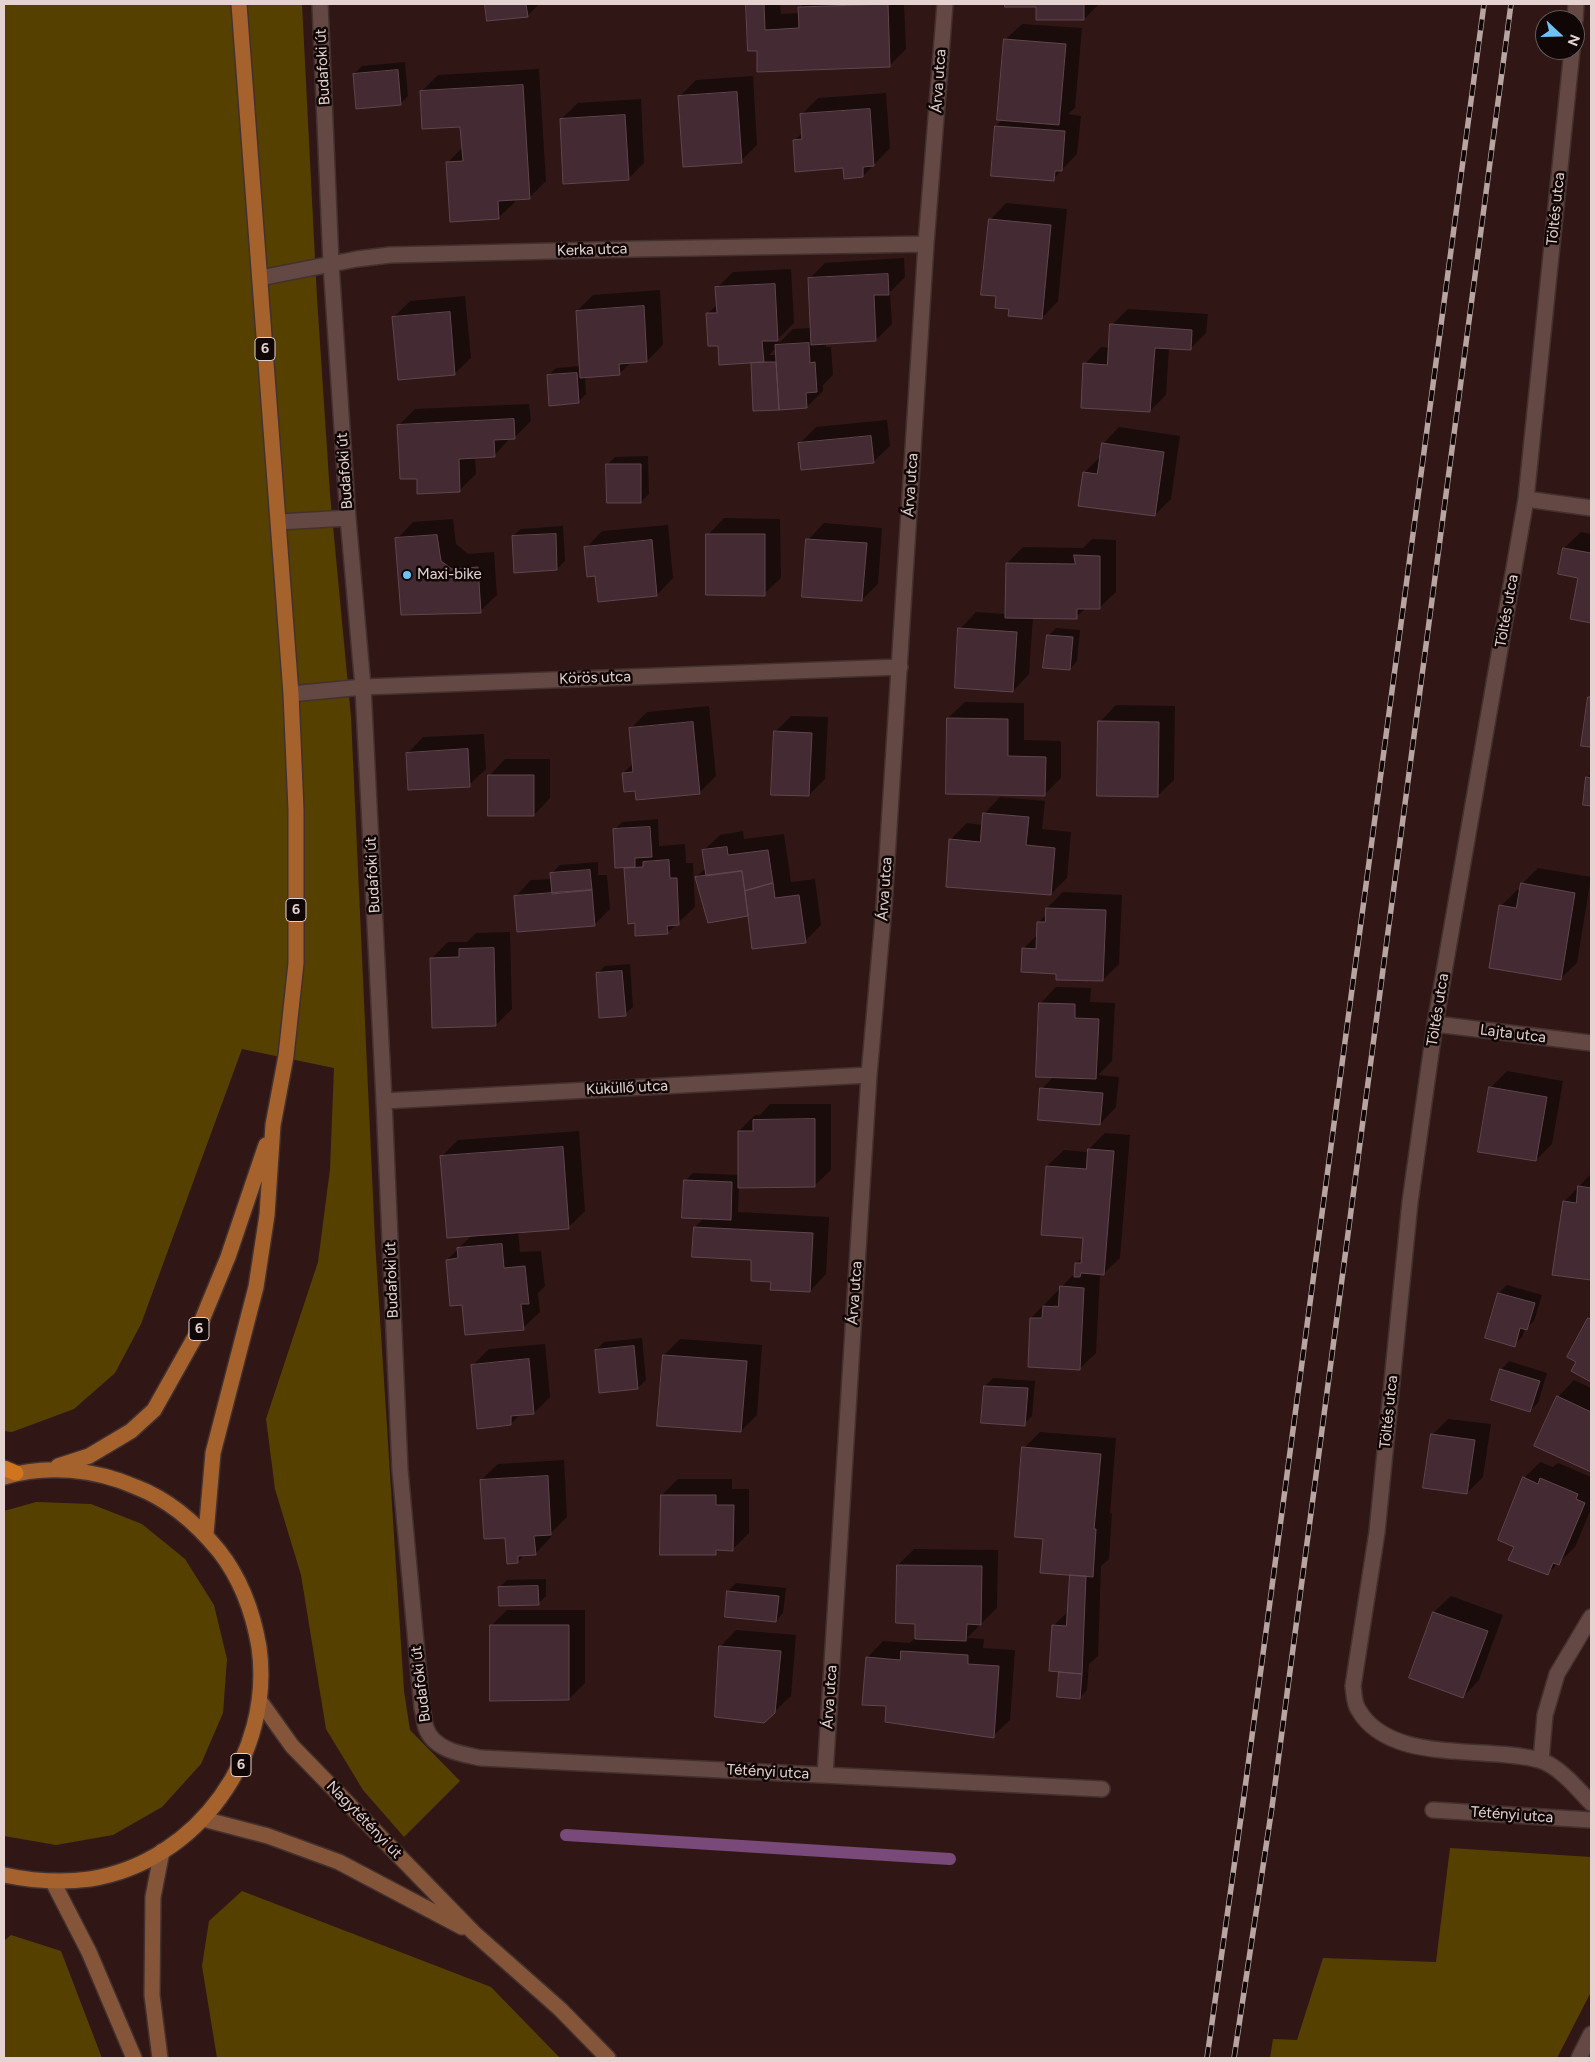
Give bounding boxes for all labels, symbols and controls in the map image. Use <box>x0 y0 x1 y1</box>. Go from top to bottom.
north arrow <box>1535 10 1585 60</box>
street label: Budafoki út <box>312 28 334 106</box>
text: N <box>1564 32 1583 48</box>
street label: Árva utca <box>928 48 950 114</box>
street label: Töltés utca <box>1543 171 1569 247</box>
street label: Kerka utca <box>556 240 628 260</box>
road number: 6 <box>255 338 275 360</box>
street label: Budafoki út <box>333 432 357 510</box>
street label: Árva utca <box>900 452 922 518</box>
place label: Maxi-bike <box>417 566 482 584</box>
marker: Maxi-bike <box>401 569 413 581</box>
street label: Töltés utca <box>1492 573 1522 649</box>
street label: Körös utca <box>559 668 631 688</box>
street label: Budafoki út <box>362 836 384 914</box>
street label: Árva utca <box>874 856 896 922</box>
road number: 6 <box>286 898 306 922</box>
street label: Töltés utca <box>1423 972 1453 1048</box>
street label: Lajta utca <box>1479 1021 1547 1047</box>
street label: Küküllő utca <box>586 1077 668 1099</box>
street label: Budafoki út <box>382 1241 402 1319</box>
street label: Árva utca <box>844 1260 866 1326</box>
road number: 6 <box>189 1318 209 1340</box>
street label: Töltés utca <box>1376 1374 1402 1450</box>
street label: Budafoki út <box>407 1645 435 1723</box>
street label: Árva utca <box>819 1664 841 1730</box>
road number: 6 <box>231 1754 251 1776</box>
street label: Tétényi utca <box>726 1761 810 1783</box>
street label: Nagytétényi út <box>322 1777 406 1863</box>
street label: Tétényi utca <box>1470 1803 1554 1827</box>

